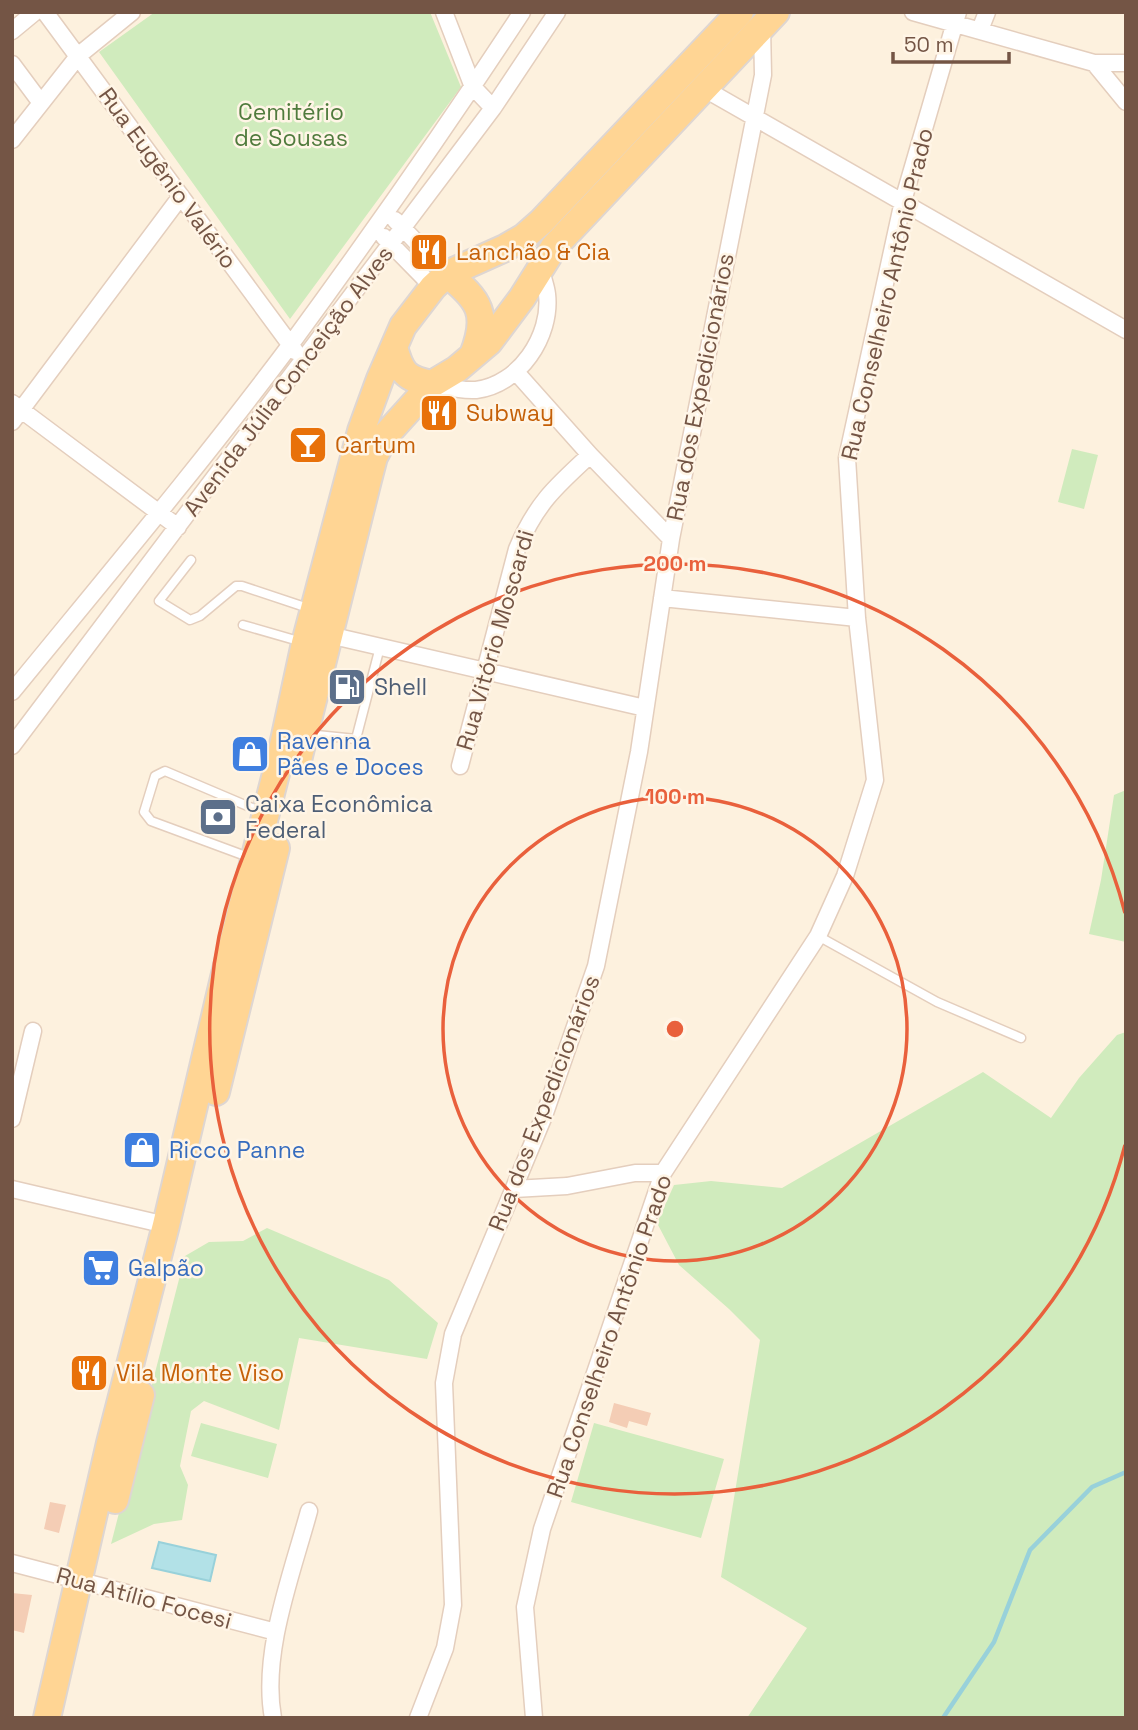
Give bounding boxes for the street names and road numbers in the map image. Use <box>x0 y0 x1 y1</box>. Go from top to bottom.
street label: Rua Eugênio Valério <box>92 81 244 275</box>
street label: Rua Conselheiro Antônio Prado <box>834 125 940 463</box>
street label: Avenida Júlia Conceição Alves <box>176 240 400 522</box>
street label: Rua dos Expedicionários <box>659 251 741 523</box>
street label: Rua Vitório Moscardi <box>449 526 541 754</box>
street label: Rua dos Expedicionários <box>481 971 607 1235</box>
street label: Rua Conselheiro Antônio Prado <box>539 1170 679 1502</box>
street label: Rua Atílio Focesi <box>53 1560 235 1636</box>

